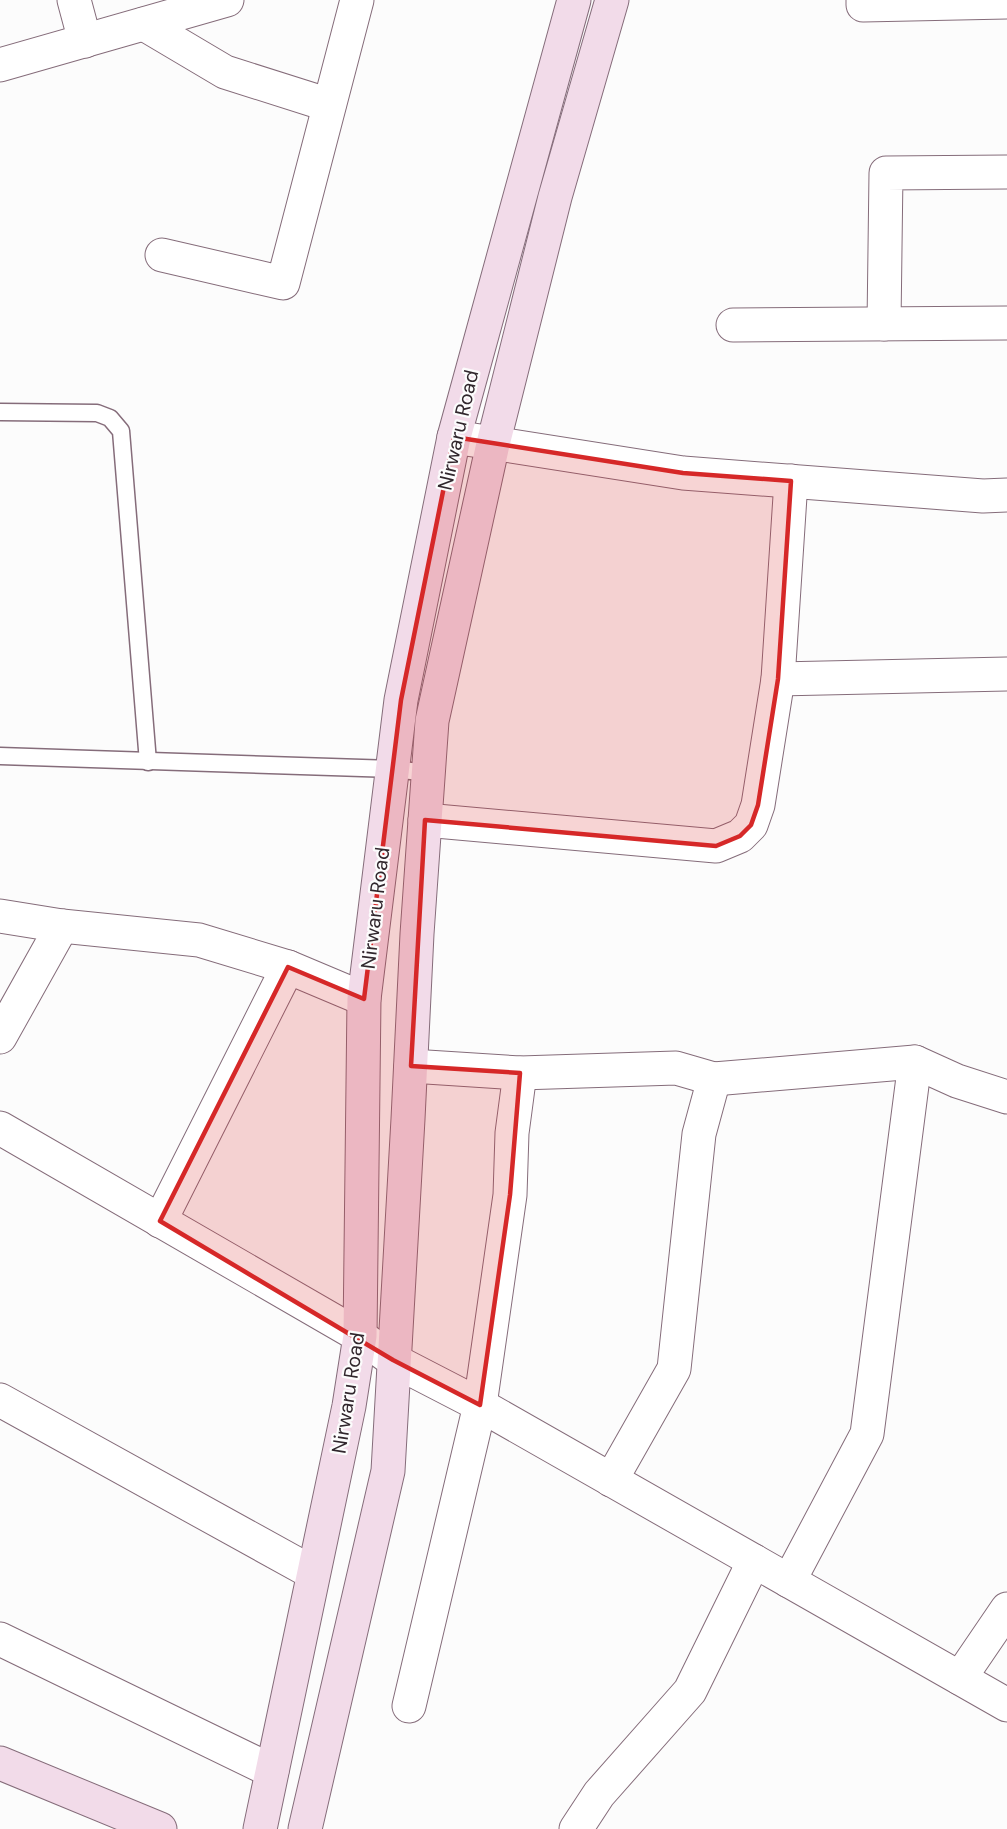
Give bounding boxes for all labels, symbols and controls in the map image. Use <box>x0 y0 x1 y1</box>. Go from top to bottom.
street label: Nirwaru Road <box>432 367 484 493</box>
street label: Nirwaru Road <box>355 846 395 970</box>
street label: Nirwaru Road <box>326 1330 370 1456</box>

